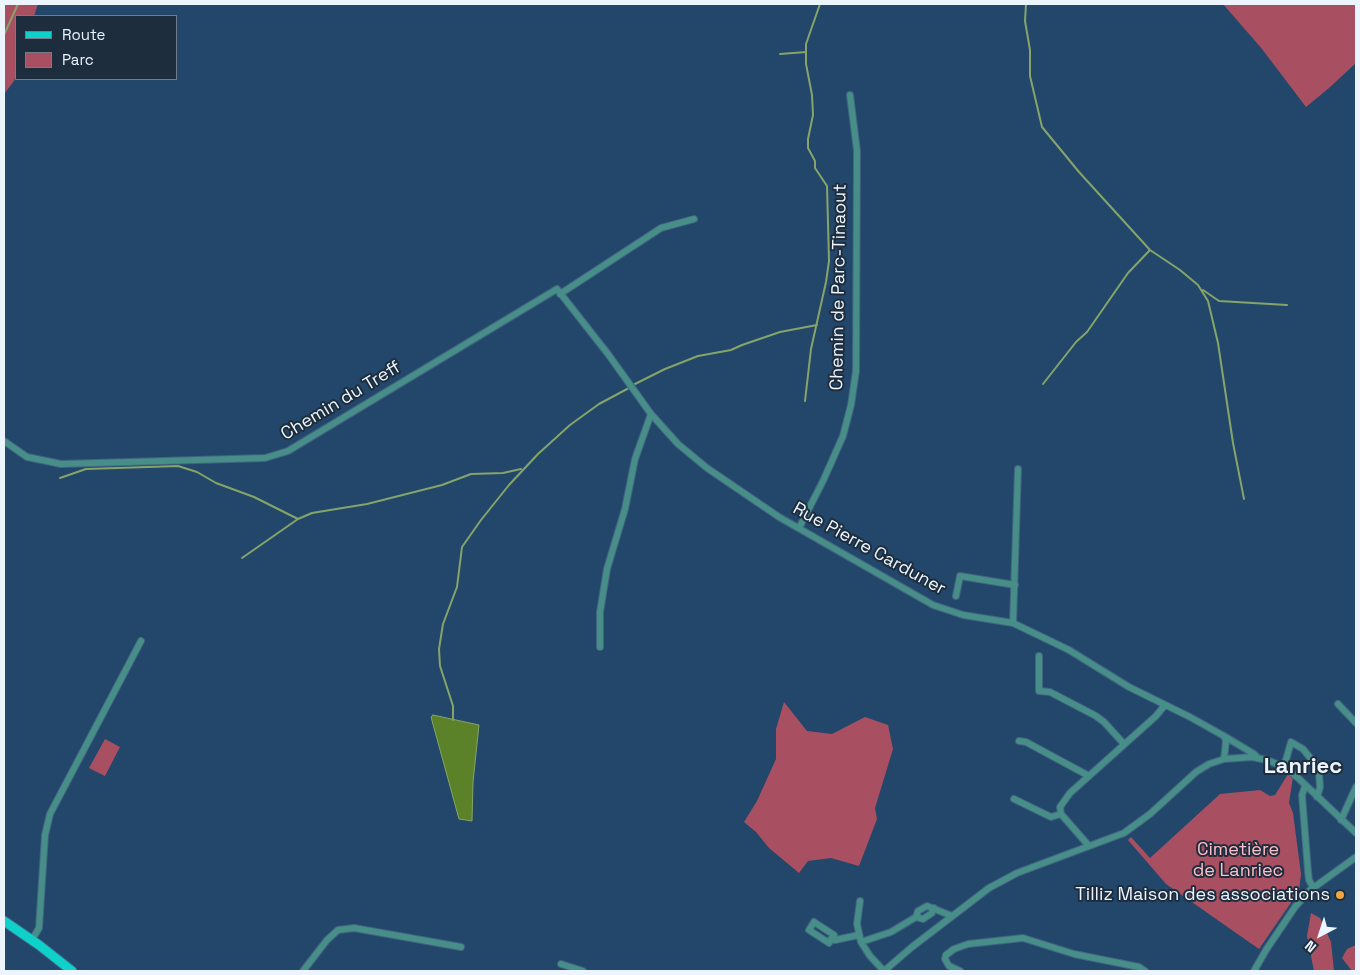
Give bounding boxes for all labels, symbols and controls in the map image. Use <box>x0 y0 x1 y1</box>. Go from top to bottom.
legend <box>15 15 178 80</box>
text: Route <box>62 25 105 44</box>
text: Parc <box>62 50 94 69</box>
street label: Chemin de Parc-Tinaout <box>826 183 852 391</box>
street label: Chemin du Treff <box>277 357 405 445</box>
street label: Rue Pierre Carduner <box>789 498 949 600</box>
district label: Lanriec <box>1264 754 1342 780</box>
park label: Cimetière de Lanriec <box>1193 839 1283 882</box>
place label: Tilliz Maison des associations <box>1075 884 1330 906</box>
marker: Tilliz Maison des associations <box>1334 889 1346 901</box>
north arrow <box>1295 910 1345 960</box>
text: N <box>1301 937 1320 956</box>

